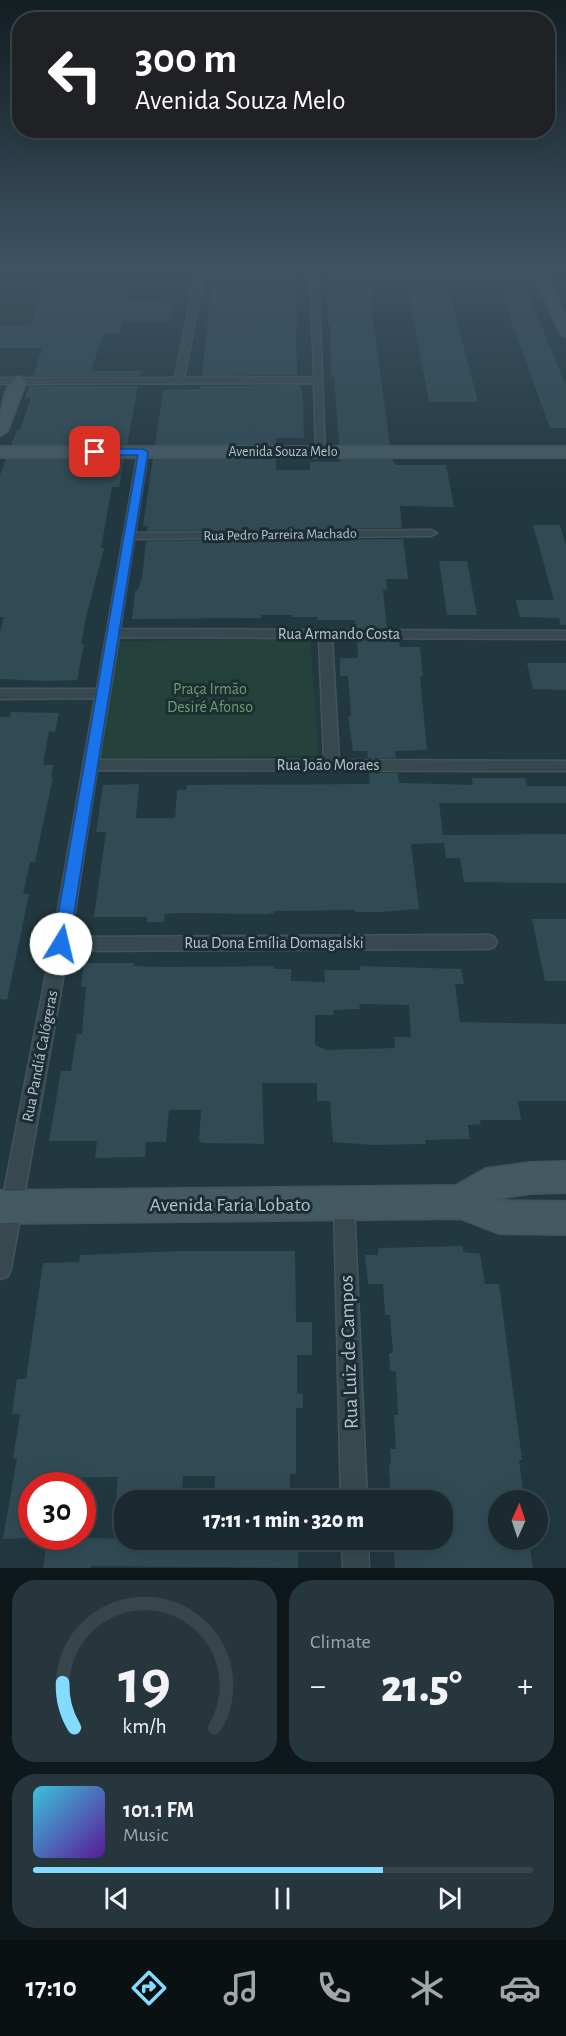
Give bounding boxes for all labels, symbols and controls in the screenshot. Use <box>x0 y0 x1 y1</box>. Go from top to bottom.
icon: left <box>36 36 114 114</box>
text: 300 m <box>135 38 237 80</box>
text: Avenida Souza Melo <box>135 87 345 114</box>
pin <box>69 426 120 477</box>
icon: arrive <box>78 435 111 468</box>
street label: Avenida Souza Melo <box>228 445 338 459</box>
street label: Rua Pedro Parreira Machado <box>203 527 357 543</box>
street label: Rua Armando Costa <box>278 626 400 642</box>
park label: Praça Irmão Desiré Afonso <box>167 681 253 715</box>
street label: Rua João Moraes <box>277 757 379 773</box>
position arrow <box>29 912 93 976</box>
street label: Rua Dona Emília Domagalski <box>184 935 364 951</box>
street label: Rua Pandiá Calógeras <box>19 989 61 1123</box>
street label: Avenida Faria Lobato <box>150 1195 310 1215</box>
street label: Rua Luiz de Campos <box>336 1275 362 1429</box>
speed limit sign: 30 <box>18 1472 96 1550</box>
north arrow <box>488 1490 548 1550</box>
map controls <box>488 1490 548 1550</box>
text: 17:11 · 1 min · 320 m <box>203 1509 364 1531</box>
text: Climate <box>310 1632 371 1652</box>
text: 19 <box>118 1652 171 1714</box>
text: 21.5° <box>381 1665 462 1710</box>
text: − <box>310 1670 326 1703</box>
text: + <box>517 1670 533 1703</box>
text: km/h <box>122 1716 167 1737</box>
text: 101.1 FM <box>123 1799 194 1821</box>
text: Music <box>123 1825 169 1845</box>
icon: previous <box>100 1882 133 1915</box>
icon: pause <box>266 1882 299 1915</box>
icon: next <box>433 1882 466 1915</box>
icon: directions <box>128 1967 170 2009</box>
icon: music <box>220 1967 262 2009</box>
icon: phone <box>313 1967 355 2009</box>
icon: climate <box>406 1967 448 2009</box>
icon: car <box>499 1967 541 2009</box>
text: 17:10 <box>25 1974 77 2001</box>

